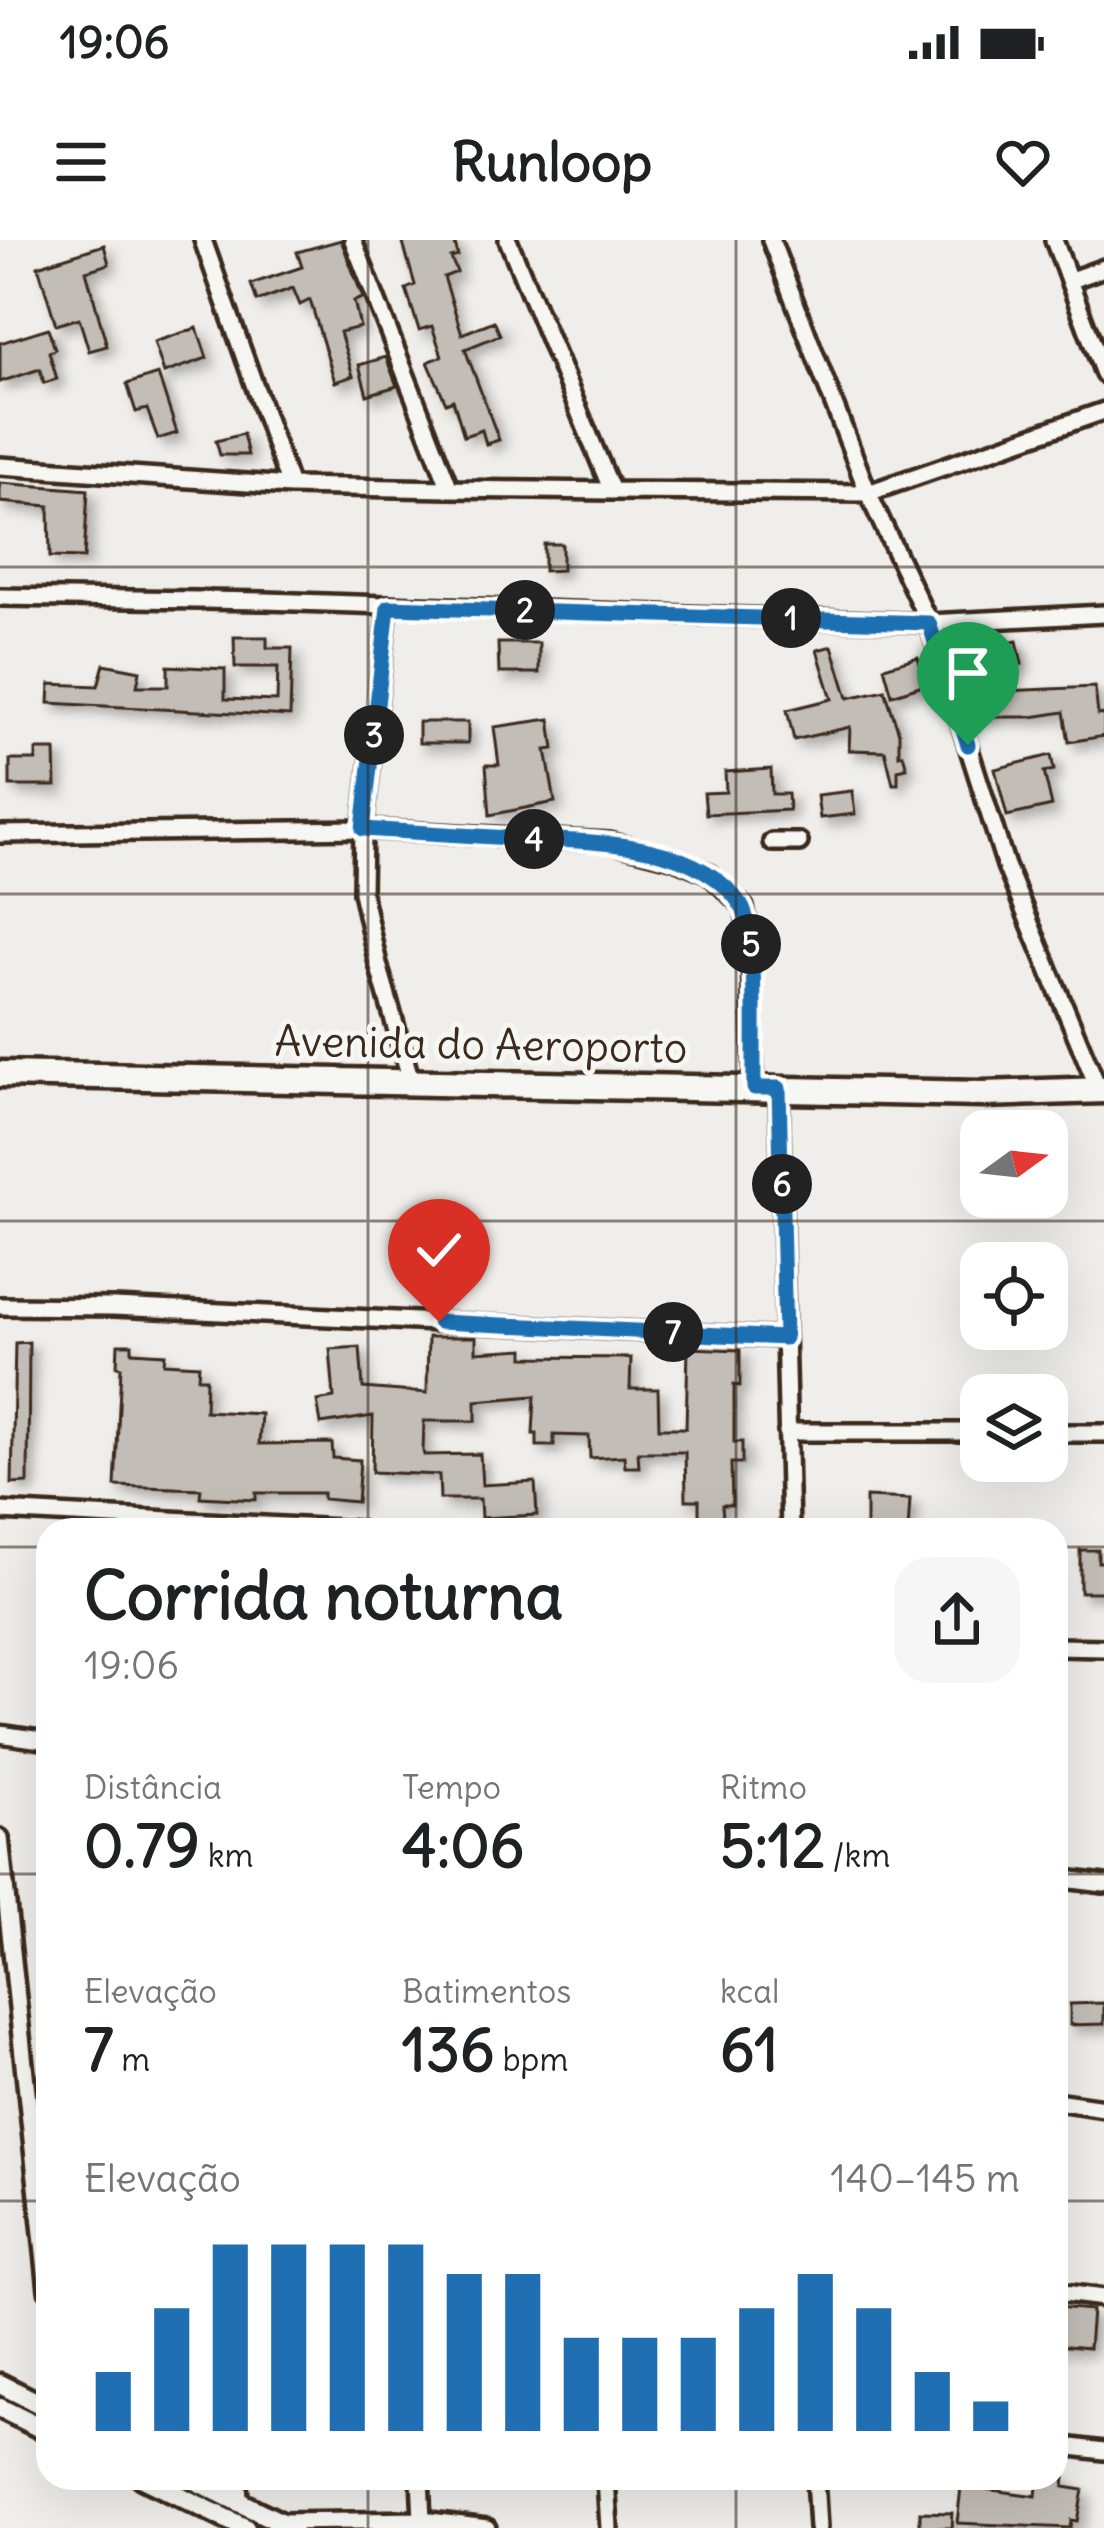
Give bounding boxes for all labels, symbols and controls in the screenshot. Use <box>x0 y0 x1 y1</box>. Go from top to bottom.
text: 19:06 <box>60 14 170 70</box>
text: Runloop <box>452 128 652 196</box>
icon: menu <box>48 129 114 195</box>
icon: heart <box>990 129 1056 195</box>
pin: 2 <box>495 580 555 640</box>
pin: 1 <box>761 588 821 648</box>
text: 2 <box>516 589 534 631</box>
text: 1 <box>784 597 798 639</box>
pin <box>917 622 1019 745</box>
icon: arrive <box>935 640 1001 706</box>
pin: 3 <box>344 705 404 765</box>
text: 3 <box>365 714 383 756</box>
pin: 4 <box>504 809 564 869</box>
text: 4 <box>524 818 544 860</box>
pin: 5 <box>721 914 781 974</box>
text: 5 <box>742 923 760 965</box>
street label: Avenida do Aeroporto <box>274 1014 688 1074</box>
north arrow <box>960 1110 1068 1218</box>
map controls <box>960 1110 1068 1482</box>
pin: 6 <box>752 1154 812 1214</box>
text: 6 <box>772 1163 792 1205</box>
pin <box>388 1199 490 1322</box>
icon: check <box>406 1217 472 1283</box>
button: locate <box>960 1242 1068 1350</box>
pin: 7 <box>643 1302 703 1362</box>
text: 7 <box>665 1311 681 1353</box>
button: layers <box>960 1374 1068 1482</box>
text: Corrida noturna <box>84 1554 563 1637</box>
button: share <box>894 1557 1020 1683</box>
text: 19:06 <box>84 1641 179 1690</box>
text: Distância <box>84 1766 222 1808</box>
text: Tempo <box>402 1766 501 1808</box>
text: Ritmo <box>720 1766 807 1808</box>
text: 0.79 <box>84 1808 200 1883</box>
text: 4:06 <box>402 1808 524 1883</box>
text: 5:12 <box>720 1808 825 1883</box>
text: km <box>200 1834 253 1876</box>
text: /km <box>825 1834 890 1876</box>
text: Elevação <box>84 1970 217 2012</box>
text: Batimentos <box>402 1970 571 2012</box>
text: kcal <box>720 1970 779 2012</box>
text: 7 <box>84 2012 113 2087</box>
text: 136 <box>402 2012 495 2087</box>
text: 61 <box>720 2012 778 2087</box>
text: m <box>113 2038 150 2080</box>
text: bpm <box>495 2038 568 2080</box>
text: Elevação <box>84 2154 241 2203</box>
text: 140–145 m <box>830 2154 1020 2203</box>

